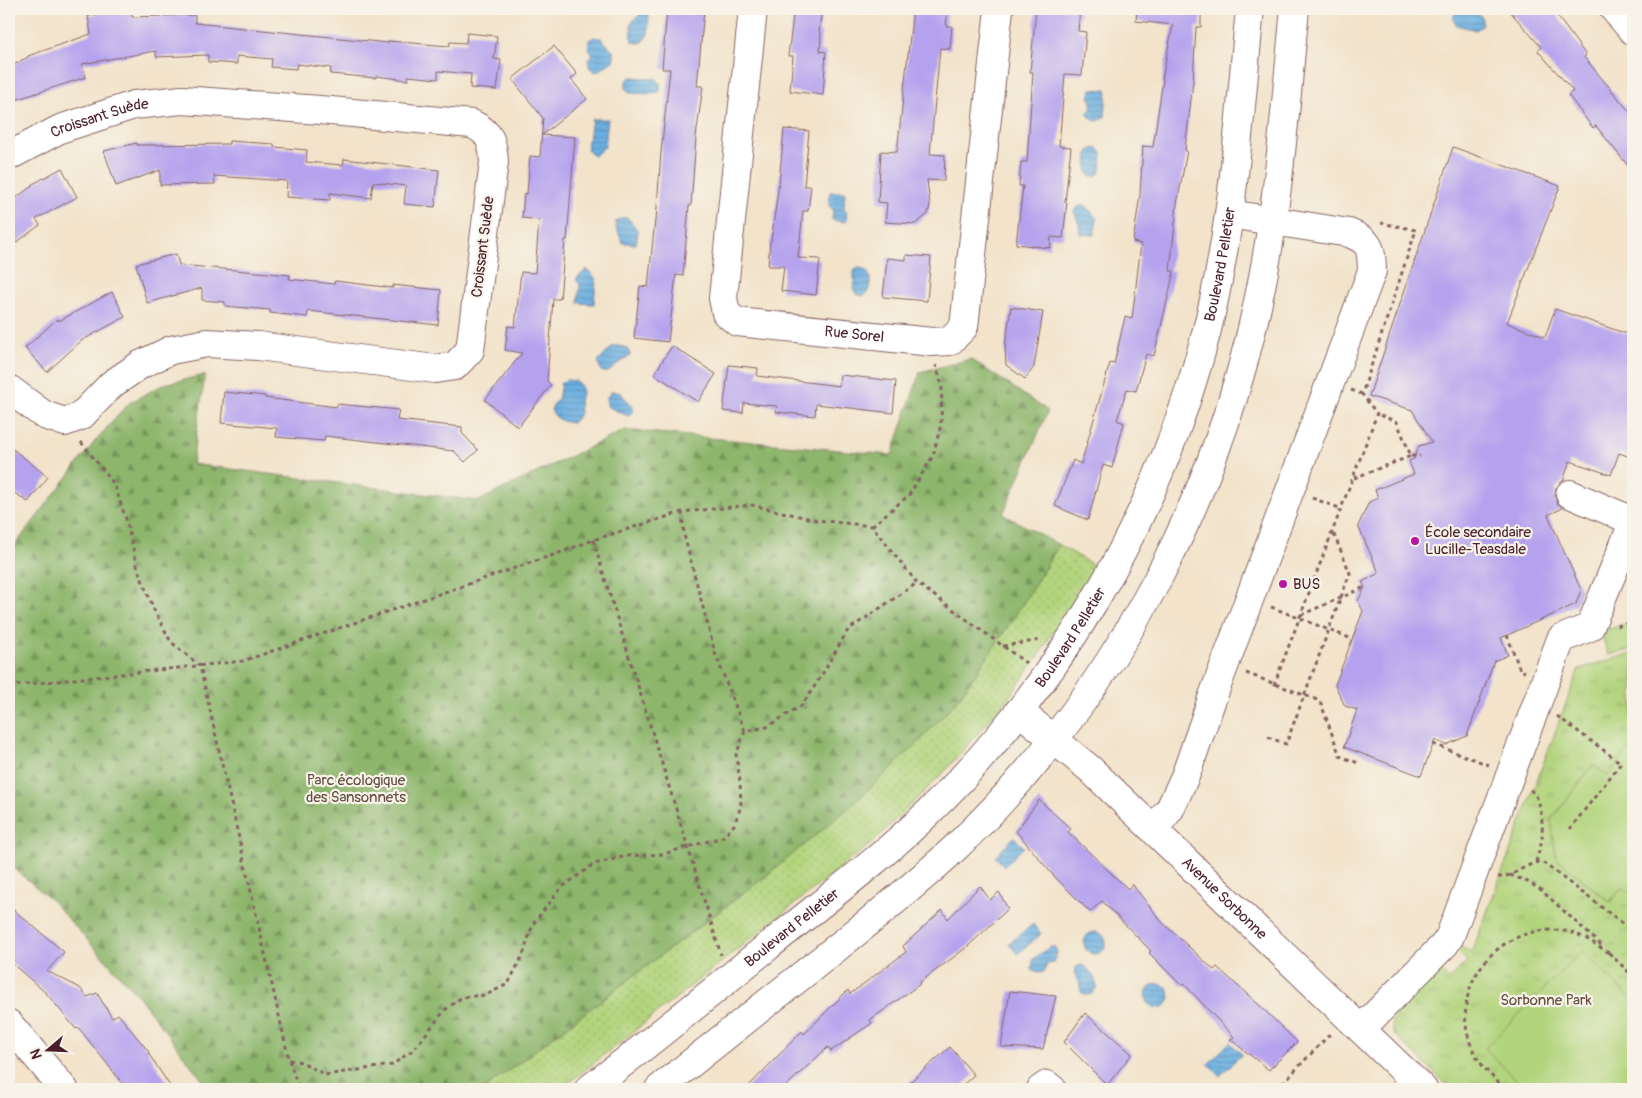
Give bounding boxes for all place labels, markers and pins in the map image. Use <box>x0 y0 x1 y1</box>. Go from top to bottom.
place label: École secondaire Lucille-Teasdale <box>1425 523 1531 559</box>
marker: École secondaire Lucille-Teasdale <box>1409 535 1421 547</box>
place label: BUS <box>1293 575 1320 594</box>
marker: BUS <box>1277 578 1289 590</box>

